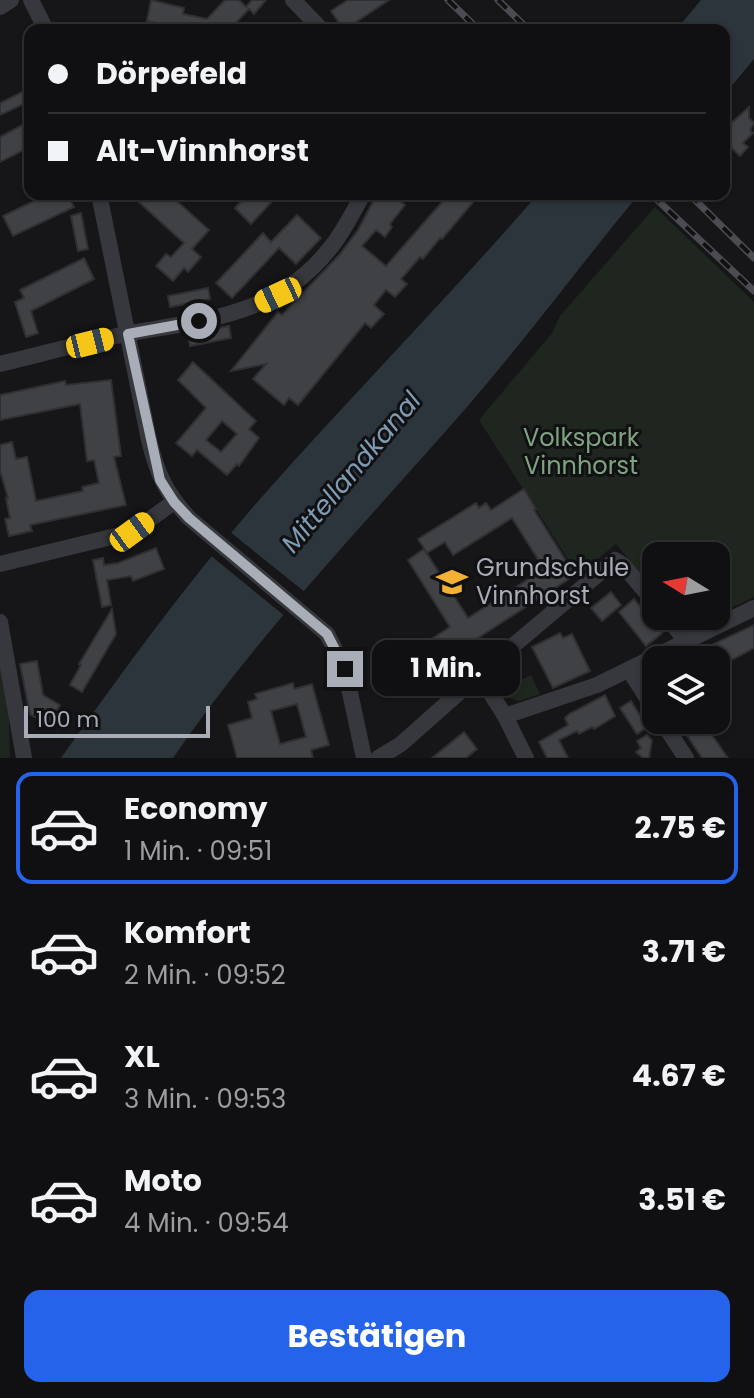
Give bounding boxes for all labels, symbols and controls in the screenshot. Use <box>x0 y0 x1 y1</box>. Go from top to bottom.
text: Dörpefeld <box>96 52 247 95</box>
text: Alt-Vinnhorst <box>96 129 309 172</box>
car <box>251 274 305 316</box>
route start <box>181 303 217 339</box>
car <box>64 326 116 360</box>
water label: Mittellandkanal <box>273 383 429 560</box>
park label: Volkspark Vinnhorst <box>523 421 640 482</box>
car <box>106 508 158 556</box>
north arrow <box>642 542 730 630</box>
map controls <box>642 542 730 734</box>
place label: Grundschule Vinnhorst <box>476 551 629 612</box>
school or university icon: Grundschule Vinnhorst <box>435 565 469 599</box>
callout: 1 Min. <box>373 641 521 697</box>
button: layers <box>642 646 730 734</box>
text: 1 Min. <box>410 650 482 686</box>
route end <box>327 651 363 687</box>
scale bar <box>24 702 210 738</box>
text: 100 m <box>36 704 99 735</box>
text: Economy <box>124 787 268 830</box>
icon: car <box>28 792 100 864</box>
text: 2.75 € <box>635 806 726 849</box>
text: 1 Min. · 09:51 <box>124 833 272 869</box>
text: Komfort <box>124 911 251 954</box>
icon: car <box>28 916 100 988</box>
text: 3.71 € <box>642 930 726 973</box>
text: 2 Min. · 09:52 <box>124 957 286 993</box>
text: XL <box>124 1035 160 1078</box>
icon: car <box>28 1040 100 1112</box>
text: 4.67 € <box>632 1054 726 1097</box>
text: 3 Min. · 09:53 <box>124 1081 286 1117</box>
text: Moto <box>124 1159 202 1202</box>
icon: car <box>28 1164 100 1236</box>
text: 3.51 € <box>638 1178 726 1221</box>
text: 4 Min. · 09:54 <box>124 1205 289 1241</box>
button: Bestätigen <box>24 1290 730 1382</box>

